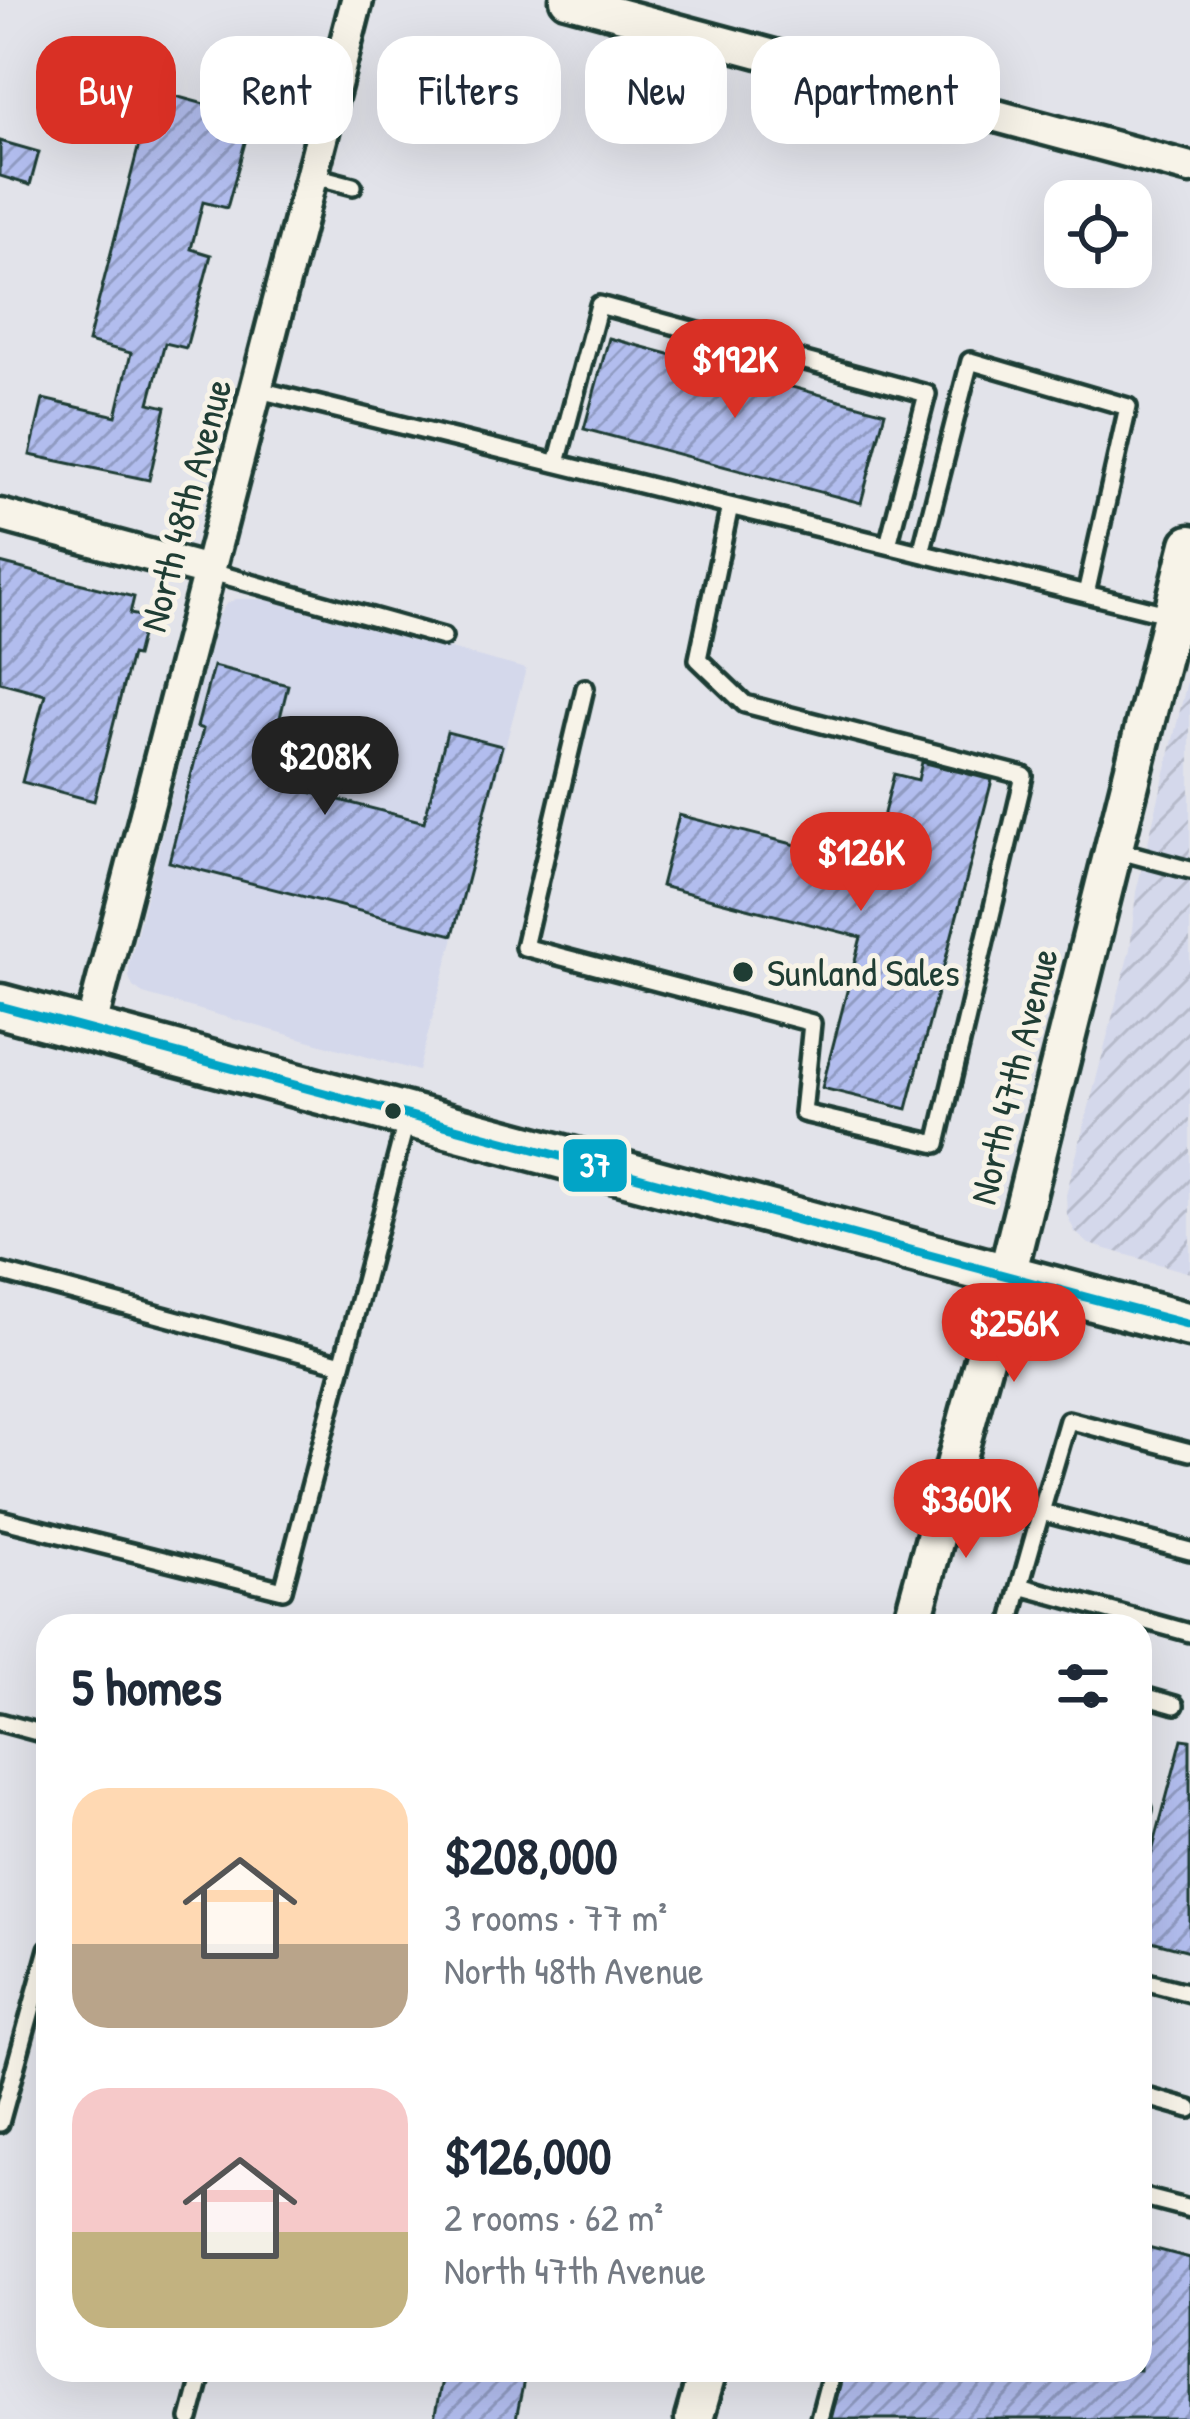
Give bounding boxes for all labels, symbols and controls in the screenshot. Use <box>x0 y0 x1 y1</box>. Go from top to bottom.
chip: Buy <box>36 36 176 144</box>
chip: Rent <box>200 36 353 144</box>
chip: Filters <box>377 36 561 144</box>
chip: New <box>585 36 727 144</box>
chip: Apartment <box>751 36 1000 144</box>
map controls <box>1044 180 1152 288</box>
button: locate <box>1044 180 1152 288</box>
pin: $192K <box>651 319 819 421</box>
text: $192K <box>692 331 778 384</box>
street label: North 48th Avenue <box>125 373 244 637</box>
pin: $208K <box>241 716 409 818</box>
text: $208K <box>279 728 371 781</box>
pin: $126K <box>777 812 945 914</box>
text: $126K <box>817 824 905 877</box>
street label: North 47th Avenue <box>955 942 1070 1209</box>
place label: Sunland Sales <box>767 945 960 998</box>
marker: Sunland Sales <box>730 959 756 985</box>
unlabelled marker <box>382 1100 404 1122</box>
line badge: 37 <box>561 1137 629 1194</box>
text: 37 <box>579 1143 611 1187</box>
pin: $256K <box>930 1283 1098 1385</box>
text: $256K <box>969 1295 1059 1348</box>
pin: $360K <box>882 1459 1050 1561</box>
text: $360K <box>921 1471 1011 1524</box>
text: 5 homes <box>72 1652 222 1721</box>
icon: filters <box>1050 1653 1116 1719</box>
text: $208,000 <box>444 1821 618 1890</box>
icon: home <box>168 1836 312 1980</box>
text: 3 rooms · 77 m² <box>444 1890 667 1943</box>
text: North 48th Avenue <box>444 1943 703 1996</box>
text: $126,000 <box>444 2121 611 2190</box>
icon: home <box>168 2136 312 2280</box>
text: 2 rooms · 62 m² <box>444 2190 663 2243</box>
text: North 47th Avenue <box>444 2243 706 2296</box>

